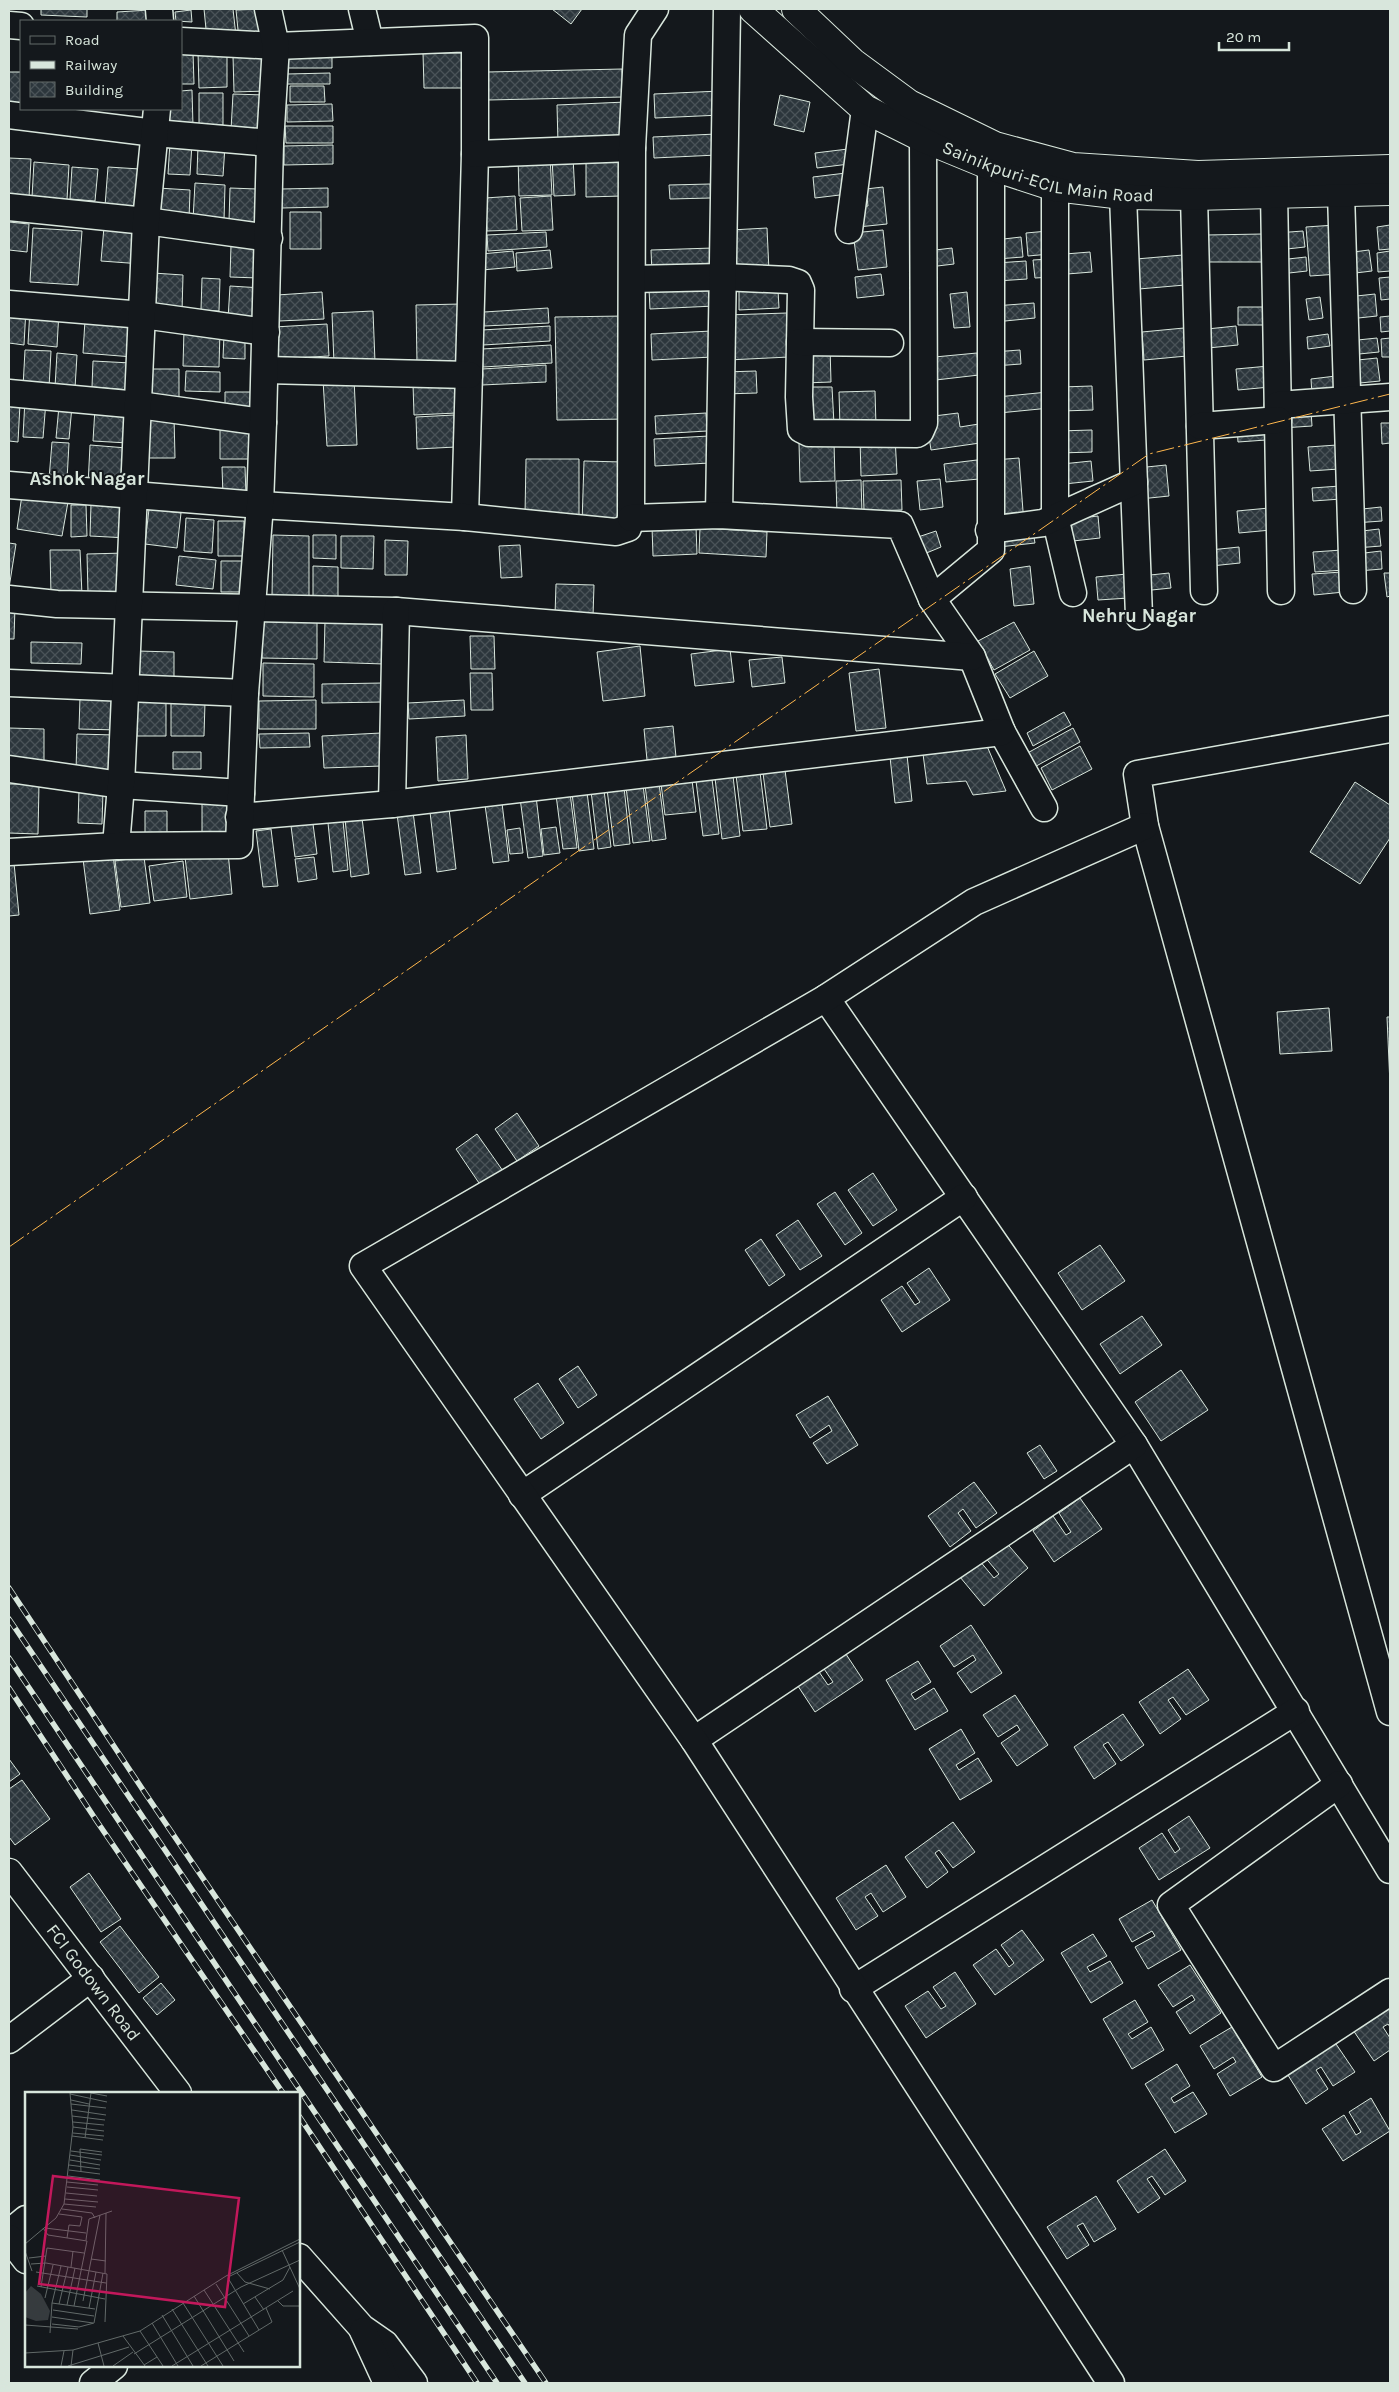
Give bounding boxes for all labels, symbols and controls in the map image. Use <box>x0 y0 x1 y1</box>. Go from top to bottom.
legend <box>20 20 182 110</box>
scale bar <box>1219 20 1289 52</box>
text: 20 m <box>1226 28 1261 46</box>
text: Road <box>65 31 100 49</box>
text: Railway <box>65 56 117 74</box>
text: Building <box>65 81 123 99</box>
street label: Sainikpuri-ECIL Main Road <box>939 136 1154 206</box>
district label: Ashok Nagar <box>30 468 145 490</box>
district label: Nehru Nagar <box>1082 605 1197 627</box>
street label: FCI Godown Road <box>42 1920 145 2045</box>
inset map <box>25 2092 300 2367</box>

